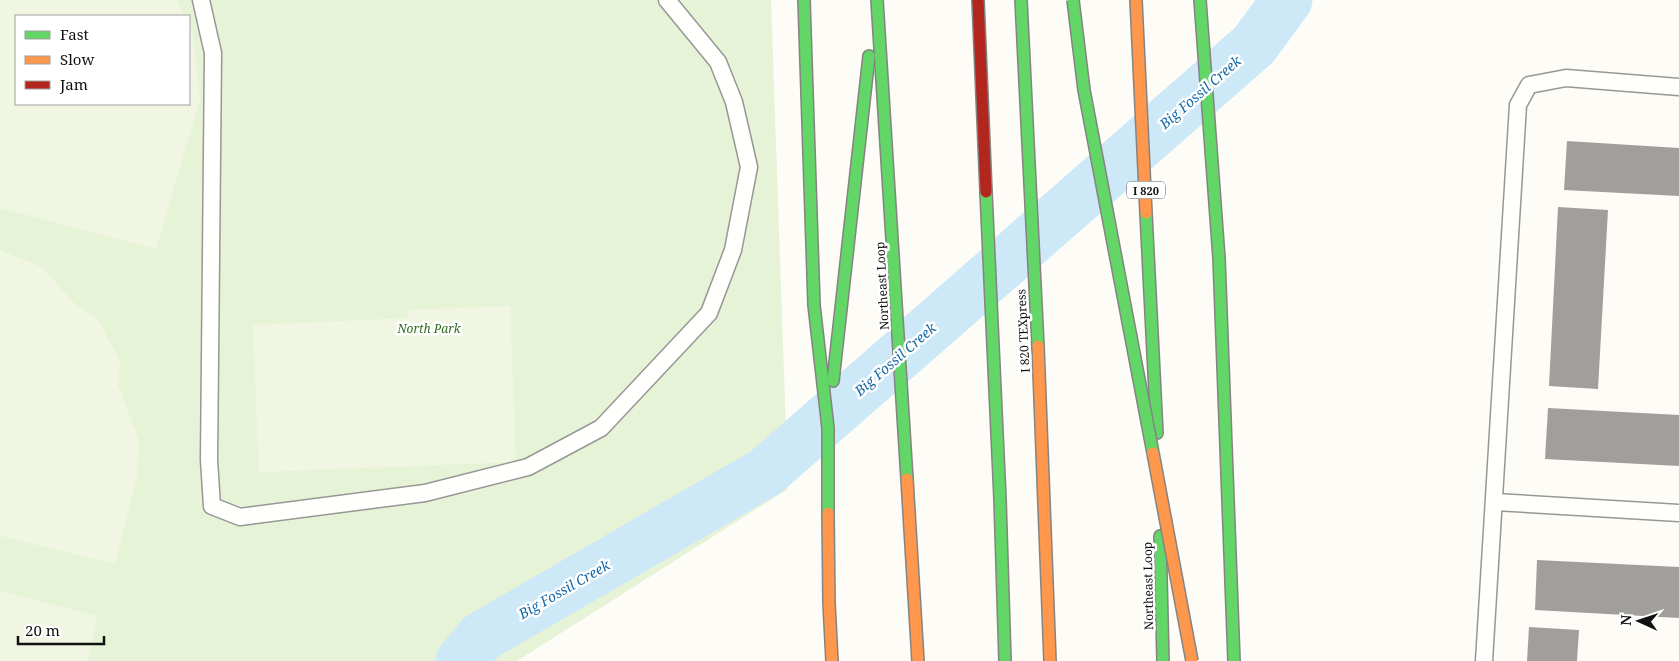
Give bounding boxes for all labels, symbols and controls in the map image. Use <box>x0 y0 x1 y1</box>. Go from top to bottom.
legend <box>15 15 190 105</box>
text: Fast <box>60 24 89 44</box>
text: Slow <box>60 49 94 69</box>
water label: Big Fossil Creek <box>1154 51 1246 133</box>
text: Jam <box>59 74 88 94</box>
road number: I 820 <box>1127 182 1165 198</box>
street label: Northeast Loop <box>871 242 893 330</box>
street label: I 820 TEXpress <box>1012 289 1034 373</box>
water label: Big Fossil Creek <box>849 318 941 400</box>
park label: North Park <box>396 320 462 337</box>
street label: Northeast Loop <box>1139 542 1157 630</box>
water label: Big Fossil Creek <box>514 555 614 623</box>
north arrow <box>1614 596 1664 646</box>
scale bar <box>18 614 104 646</box>
text: N <box>1616 614 1635 626</box>
text: 20 m <box>25 620 60 640</box>

